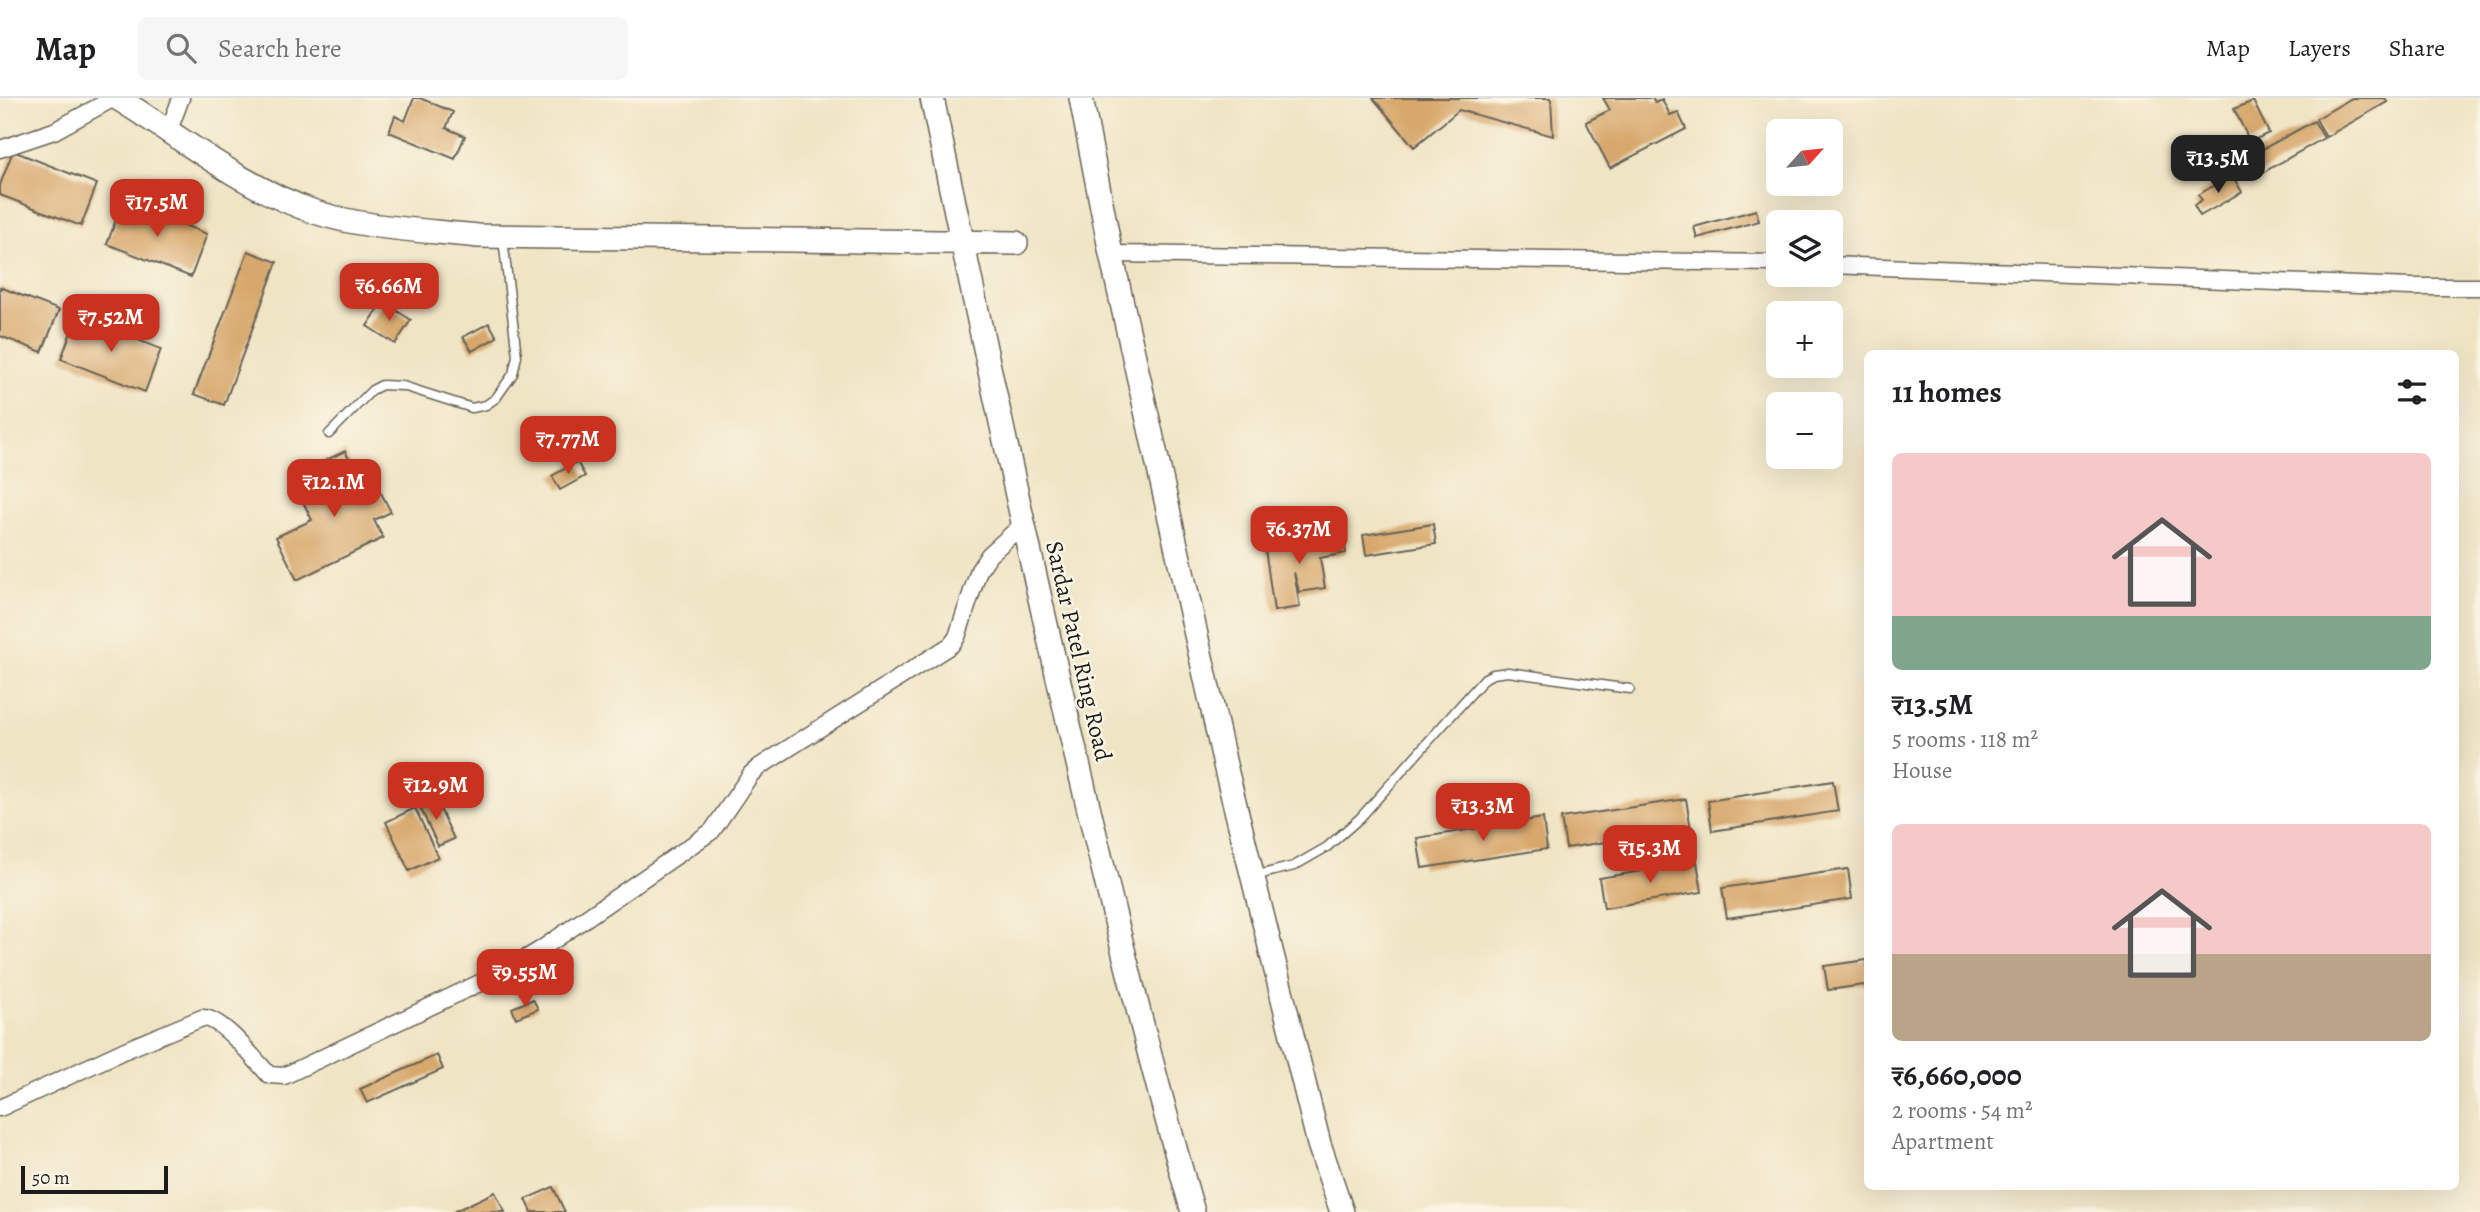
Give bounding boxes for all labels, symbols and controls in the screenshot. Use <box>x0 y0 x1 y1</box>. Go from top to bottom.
search box <box>138 17 628 80</box>
text: Map <box>35 26 96 71</box>
icon: search <box>162 29 200 67</box>
text: Search here <box>218 31 342 66</box>
text: Map <box>2206 32 2250 64</box>
text: Layers <box>2288 32 2351 64</box>
text: Share <box>2389 32 2445 64</box>
north arrow <box>1766 119 1843 196</box>
map controls <box>1766 119 1843 469</box>
pin: ₹13.5M <box>2161 136 2275 195</box>
text: ₹13.5M <box>2187 142 2249 173</box>
pin: ₹17.5M <box>100 180 214 239</box>
text: ₹17.5M <box>126 186 188 217</box>
button: layers <box>1766 210 1843 287</box>
pin: ₹6.66M <box>332 264 446 323</box>
text: ₹6.66M <box>356 270 422 301</box>
pin: ₹7.52M <box>54 294 168 354</box>
text: ₹7.52M <box>78 301 144 332</box>
button: + <box>1766 301 1843 378</box>
text: 11 homes <box>1892 372 2002 412</box>
icon: filters <box>2393 373 2431 411</box>
button: − <box>1766 392 1843 469</box>
pin: ₹7.77M <box>511 416 625 476</box>
text: ₹7.77M <box>536 423 600 454</box>
pin: ₹12.1M <box>277 460 391 519</box>
text: ₹12.1M <box>303 466 365 497</box>
icon: home <box>2099 499 2225 625</box>
pin: ₹6.37M <box>1242 506 1356 566</box>
text: ₹6.37M <box>1267 513 1331 544</box>
street label: Sardar Patel Ring Road <box>1038 538 1120 764</box>
text: ₹13.5M <box>1892 684 1973 724</box>
text: 5 rooms · 118 m² <box>1892 724 2038 755</box>
text: House <box>1892 755 1952 786</box>
pin: ₹12.9M <box>379 762 493 822</box>
text: ₹12.9M <box>404 769 468 800</box>
pin: ₹13.3M <box>1426 784 1540 843</box>
text: ₹13.3M <box>1452 790 1514 821</box>
pin: ₹15.3M <box>1593 826 1707 885</box>
text: ₹15.3M <box>1619 832 1681 863</box>
icon: home <box>2099 870 2225 996</box>
pin: ₹9.55M <box>468 950 582 1009</box>
text: ₹9.55M <box>493 956 557 987</box>
text: ₹6,660,000 <box>1892 1055 2022 1095</box>
text: 2 rooms · 54 m² <box>1892 1095 2033 1126</box>
text: Apartment <box>1892 1126 1994 1157</box>
scale bar <box>21 1163 168 1195</box>
text: 50 m <box>32 1165 70 1191</box>

